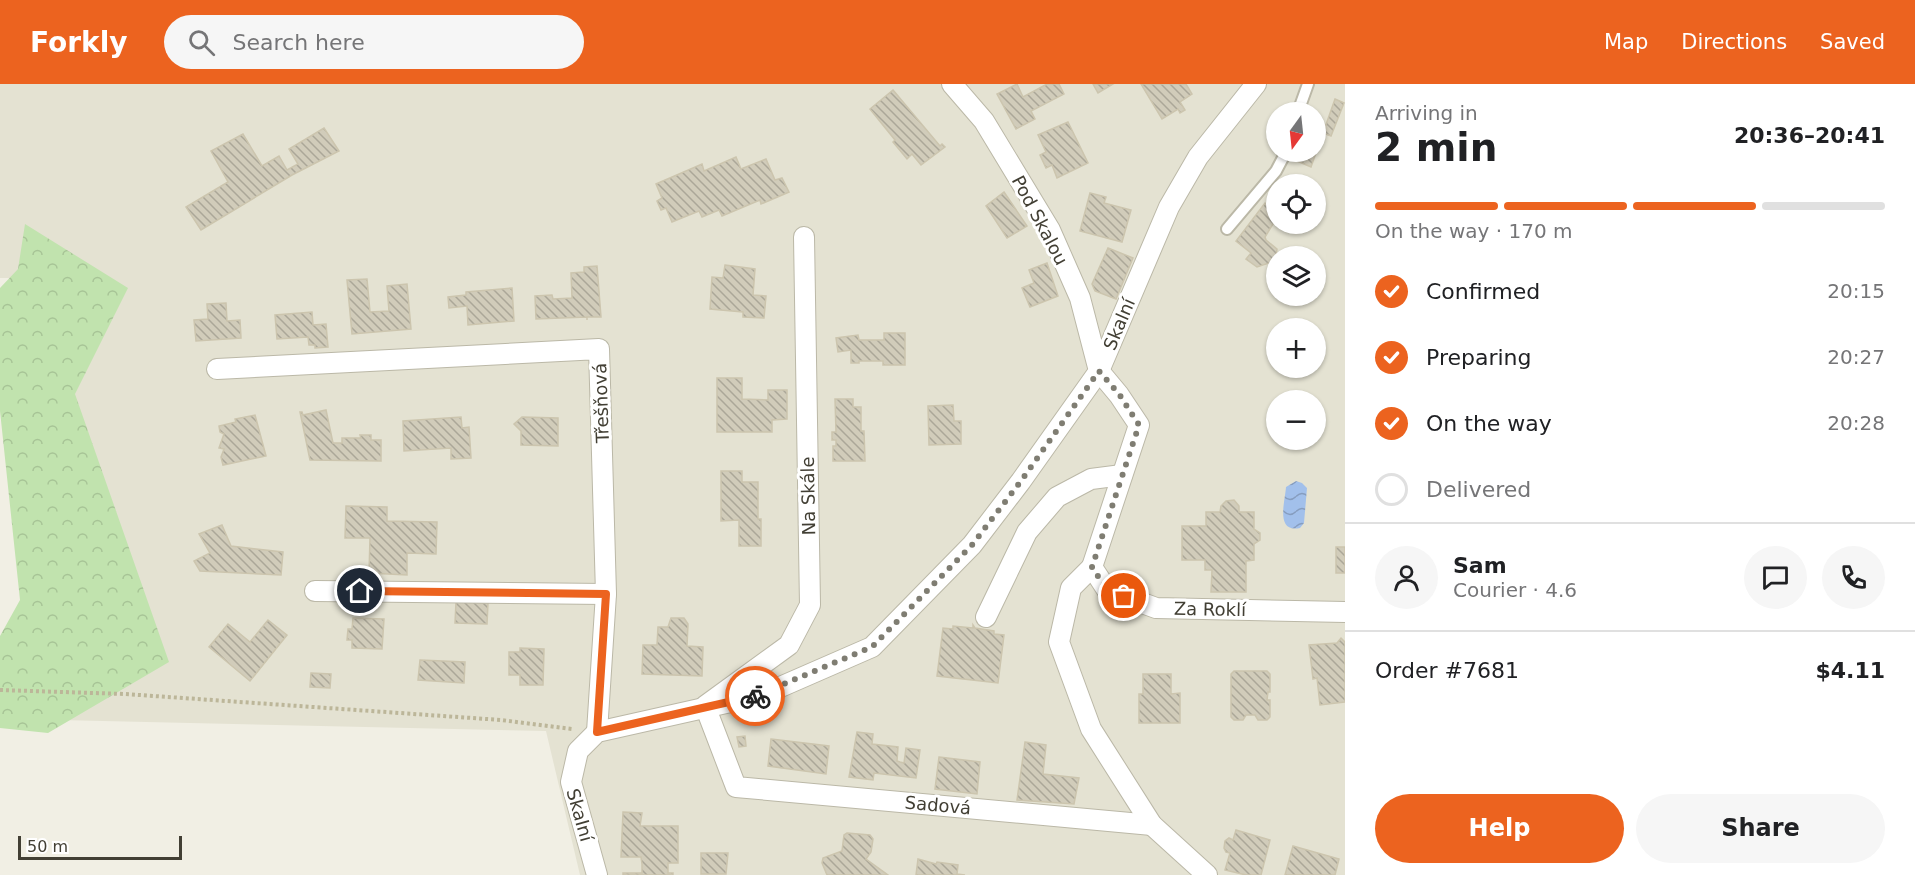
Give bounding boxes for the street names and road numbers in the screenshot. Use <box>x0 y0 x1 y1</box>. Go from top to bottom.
street label: Pod Skalou <box>1008 172 1072 268</box>
street label: Skalní <box>1099 294 1140 353</box>
street label: Třešňová <box>589 363 613 444</box>
street label: Na Skále <box>797 456 819 536</box>
street label: Za Roklí <box>1174 598 1247 620</box>
street label: Skalní <box>562 786 598 845</box>
street label: Sadová <box>904 792 972 818</box>

